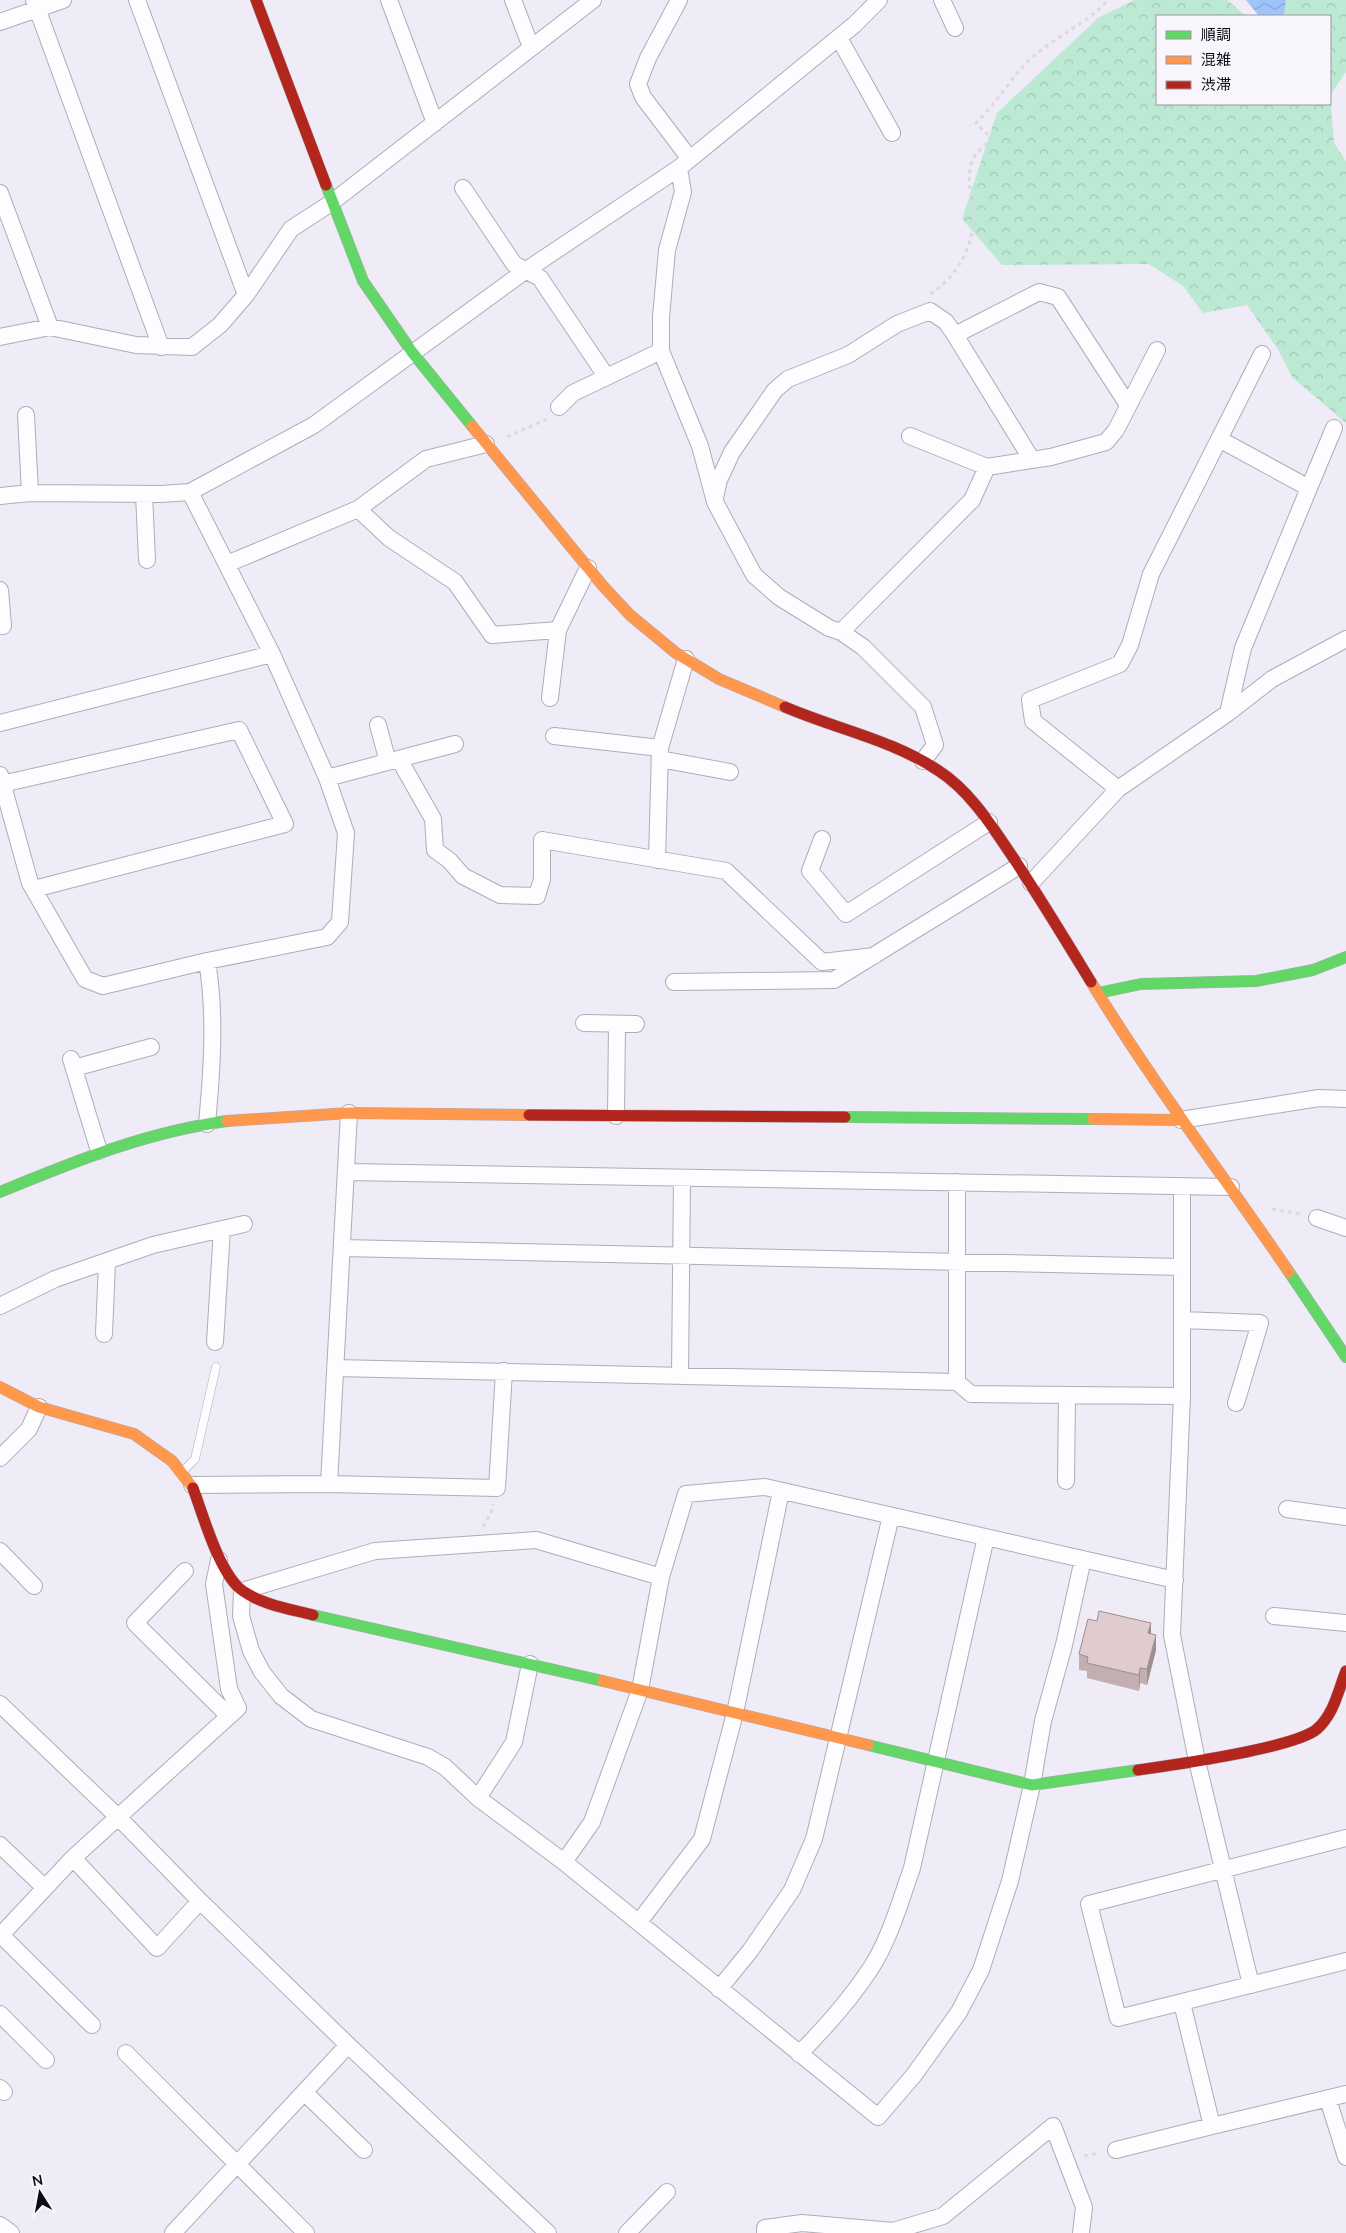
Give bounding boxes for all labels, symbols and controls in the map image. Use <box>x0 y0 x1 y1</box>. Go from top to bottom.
legend <box>1156 15 1331 105</box>
text: 順調 <box>1201 25 1231 44</box>
text: 混雑 <box>1201 50 1231 69</box>
text: 渋滞 <box>1201 75 1231 94</box>
north arrow <box>15 2168 65 2218</box>
text: N <box>31 2170 44 2190</box>

